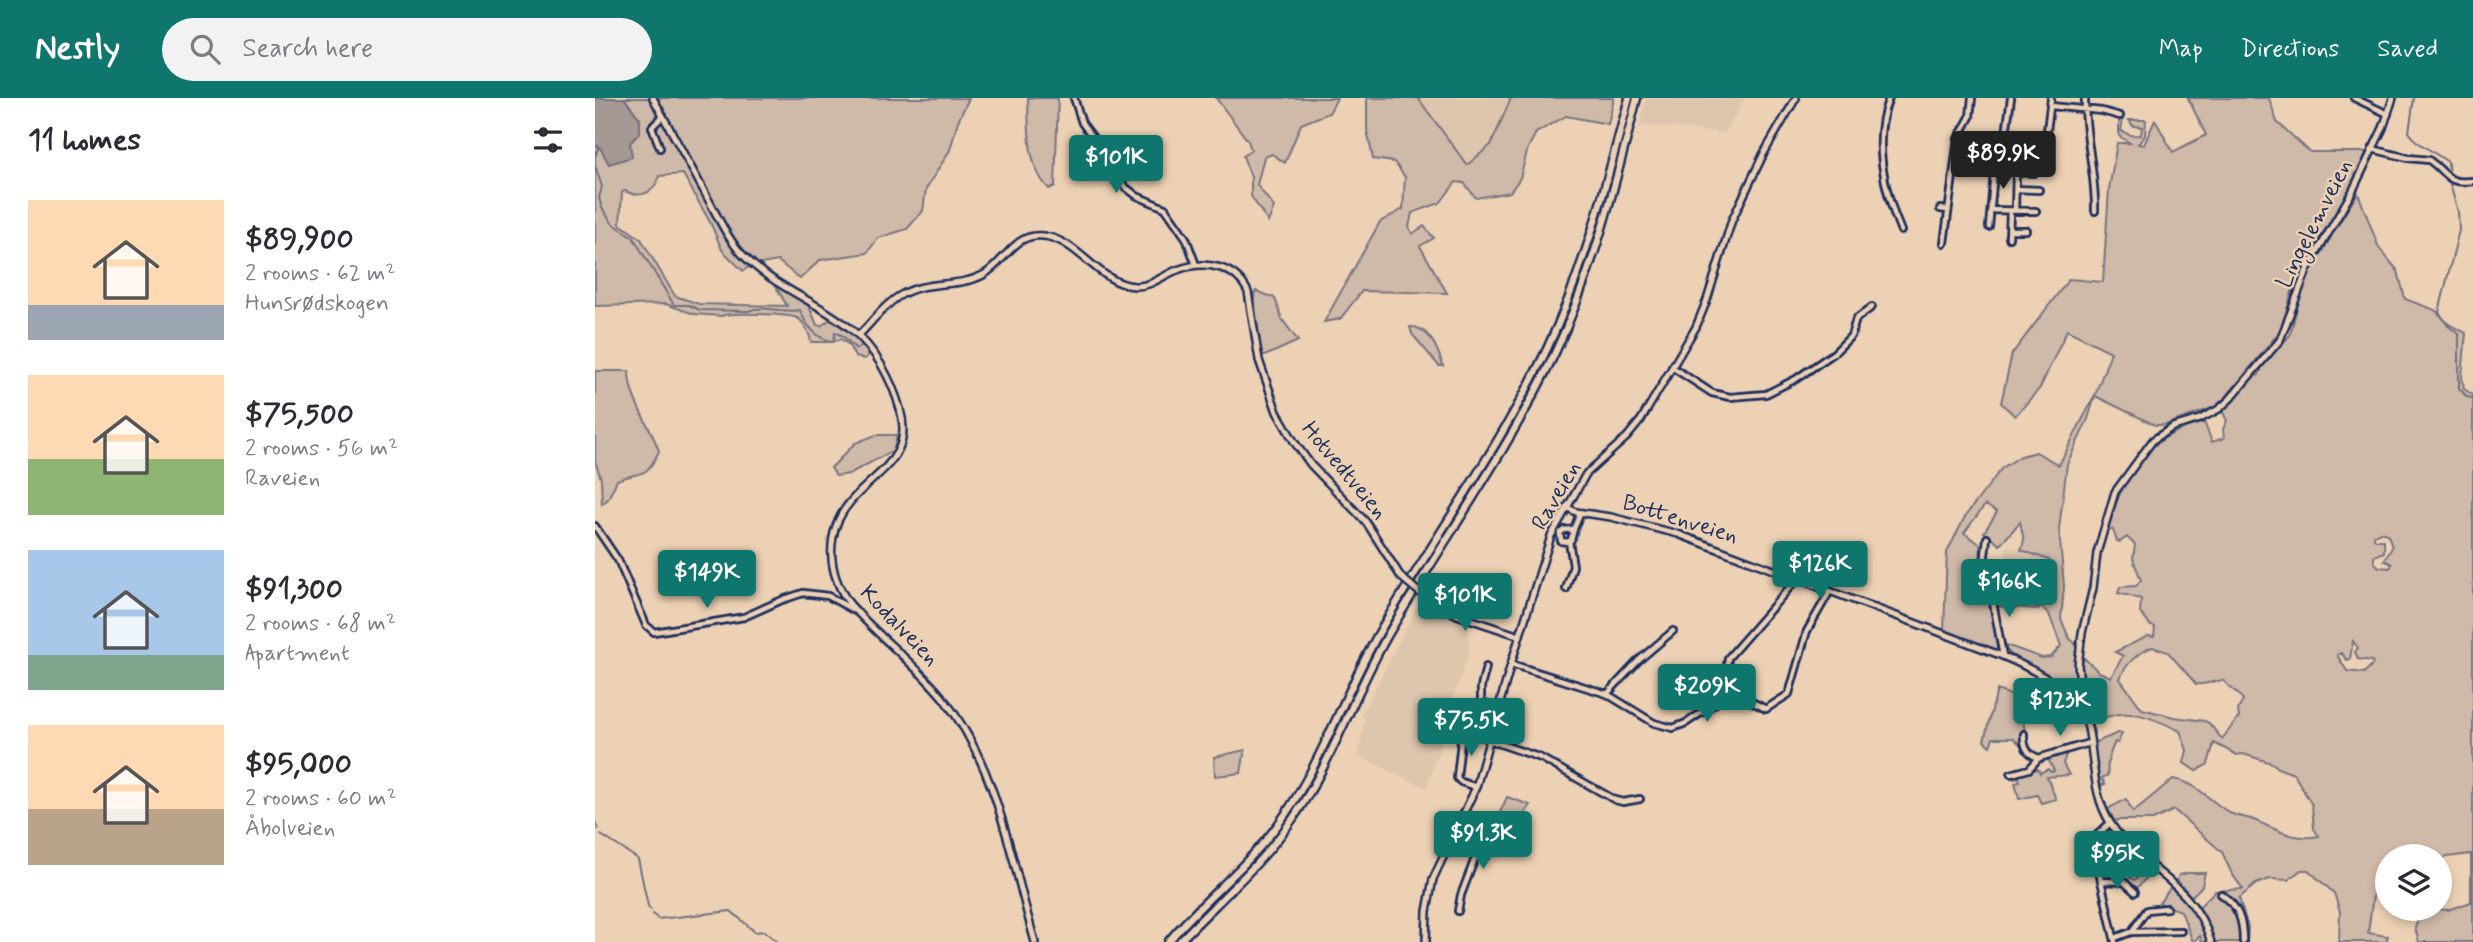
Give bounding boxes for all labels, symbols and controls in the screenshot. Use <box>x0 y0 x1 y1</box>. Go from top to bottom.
search box <box>162 18 652 81</box>
text: Nestly <box>35 27 120 71</box>
icon: search <box>186 30 224 68</box>
text: Search here <box>242 32 373 66</box>
text: Map <box>2159 34 2203 65</box>
text: Directions <box>2241 34 2339 65</box>
text: Saved <box>2377 34 2438 65</box>
text: 11 homes <box>28 121 141 160</box>
icon: filters <box>529 121 567 159</box>
pin: $89.9K <box>1946 132 2060 191</box>
pin: $101K <box>1067 136 1165 195</box>
text: $89.9K <box>1967 139 2039 169</box>
text: $101K <box>1085 143 1147 173</box>
street label: Lingelemveien <box>2270 154 2362 294</box>
text: $89,900 <box>245 220 354 259</box>
icon: home <box>84 228 168 312</box>
text: 2 rooms · 62 m² <box>245 259 396 289</box>
text: Hunsrødskogen <box>245 289 389 319</box>
text: $75,500 <box>245 395 354 434</box>
icon: home <box>84 403 168 487</box>
street label: Hotvedtveien <box>1294 416 1394 526</box>
text: 2 rooms · 56 m² <box>245 434 398 464</box>
street label: Raveien <box>1525 456 1589 536</box>
text: Raveien <box>245 464 320 494</box>
street label: Bottenveien <box>1619 488 1741 552</box>
pin: $126K <box>1771 542 1869 601</box>
text: $126K <box>1788 549 1852 579</box>
pin: $149K <box>658 550 756 610</box>
text: $149K <box>674 558 740 588</box>
pin: $166K <box>1960 560 2058 619</box>
text: $166K <box>1977 567 2041 597</box>
text: $91,300 <box>245 570 343 609</box>
pin: $101K <box>1416 574 1514 633</box>
icon: home <box>84 578 168 662</box>
street label: Kodalveien <box>852 579 946 673</box>
text: $101K <box>1434 581 1496 611</box>
text: 2 rooms · 68 m² <box>245 609 396 639</box>
text: Apartment <box>245 639 350 669</box>
pin: $209K <box>1658 664 1756 724</box>
text: $209K <box>1674 672 1740 702</box>
pin: $123K <box>2011 678 2109 738</box>
text: $123K <box>2029 686 2091 716</box>
pin: $75.5K <box>1414 698 1528 758</box>
text: $75.5K <box>1434 706 1508 736</box>
text: $95,000 <box>245 745 352 784</box>
icon: home <box>84 753 168 837</box>
text: 2 rooms · 60 m² <box>245 784 397 814</box>
pin: $91.3K <box>1426 812 1540 871</box>
text: Åbolveien <box>245 814 335 844</box>
text: $91.3K <box>1450 819 1516 849</box>
pin: $95K <box>2076 832 2158 891</box>
text: $95K <box>2090 839 2144 869</box>
map controls <box>2375 844 2452 921</box>
button: layers <box>2375 844 2452 921</box>

